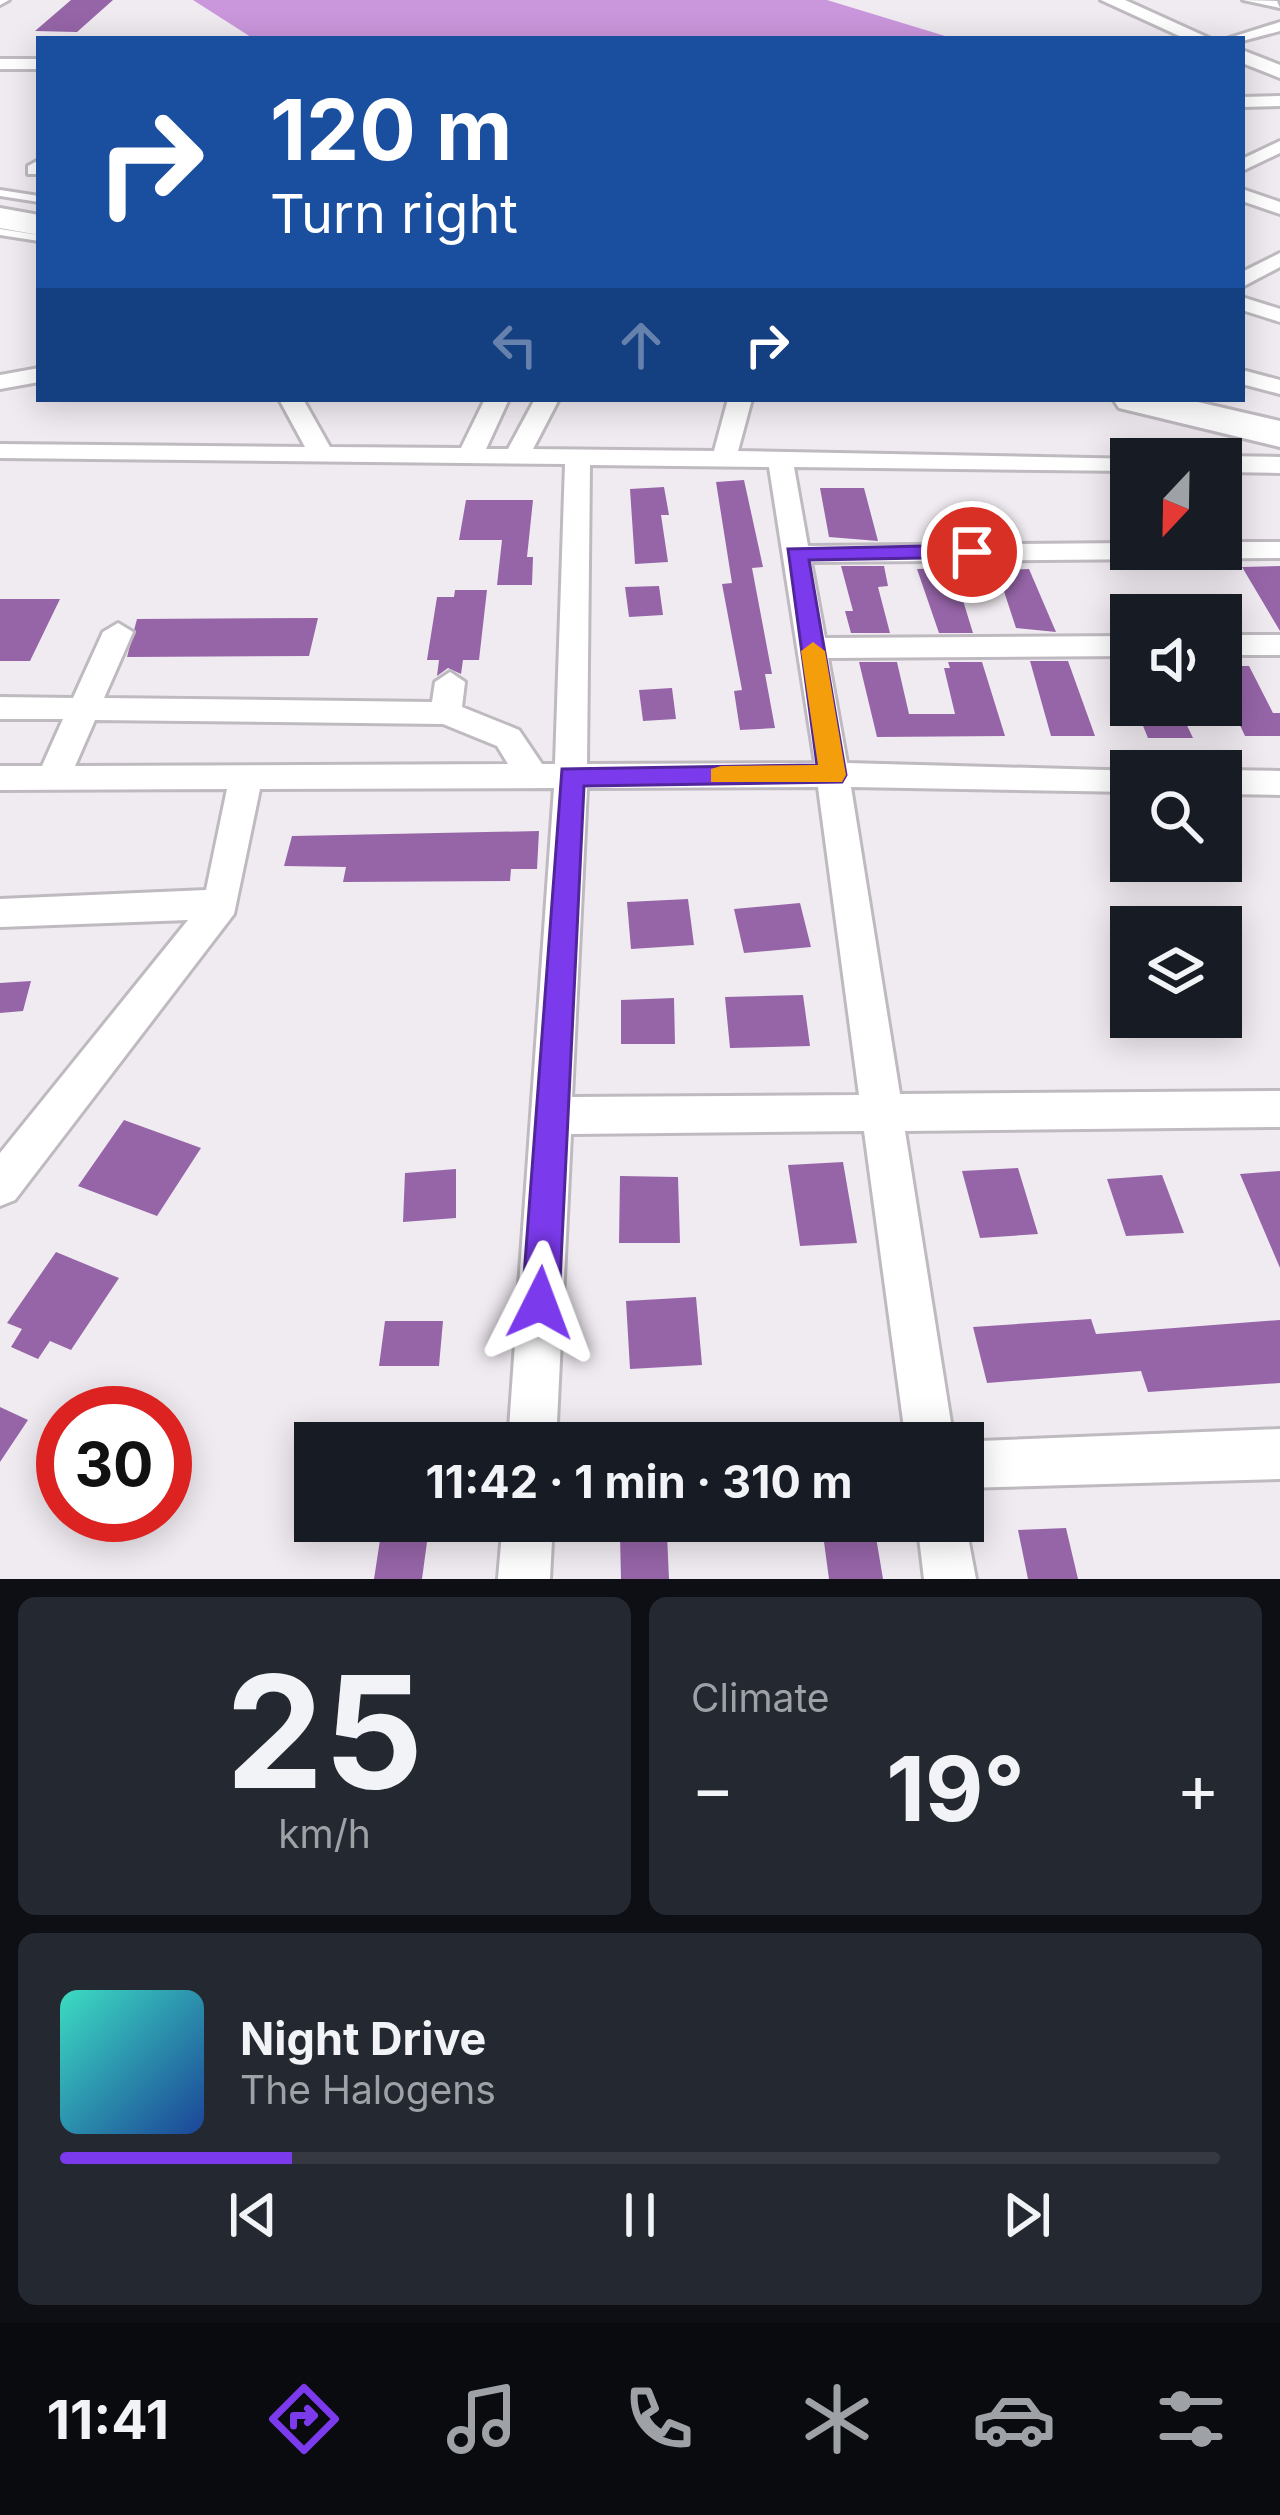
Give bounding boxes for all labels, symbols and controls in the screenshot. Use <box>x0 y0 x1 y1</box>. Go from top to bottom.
text: 120 m <box>270 79 512 180</box>
icon: right <box>72 84 228 240</box>
text: Turn right <box>270 181 518 246</box>
icon: left <box>482 312 548 378</box>
icon: ahead <box>608 312 674 378</box>
icon: right <box>734 312 800 378</box>
north arrow <box>1110 438 1242 570</box>
map controls <box>1110 438 1242 1038</box>
pin <box>921 501 1023 603</box>
icon: arrive <box>939 519 1005 585</box>
button: sound <box>1110 594 1242 726</box>
button: search <box>1110 750 1242 882</box>
button: layers <box>1110 906 1242 1038</box>
position arrow <box>477 1240 603 1366</box>
speed limit sign: 30 <box>36 1386 192 1542</box>
text: 11:42 · 1 min · 310 m <box>425 1454 853 1509</box>
text: 25 <box>226 1637 423 1826</box>
text: Climate <box>691 1674 830 1721</box>
text: 19° <box>886 1734 1025 1843</box>
text: − <box>691 1748 735 1828</box>
text: + <box>1176 1748 1220 1828</box>
text: km/h <box>278 1810 371 1857</box>
text: Night Drive <box>240 2011 486 2066</box>
text: The Halogens <box>240 2066 496 2113</box>
icon: previous <box>220 2182 286 2248</box>
icon: pause <box>607 2182 673 2248</box>
icon: next <box>994 2182 1060 2248</box>
icon: directions <box>262 2377 346 2461</box>
icon: music <box>440 2377 524 2461</box>
icon: phone <box>617 2377 701 2461</box>
icon: climate <box>795 2377 879 2461</box>
icon: car <box>972 2377 1056 2461</box>
icon: filters <box>1149 2377 1233 2461</box>
text: 11:41 <box>47 2387 169 2452</box>

